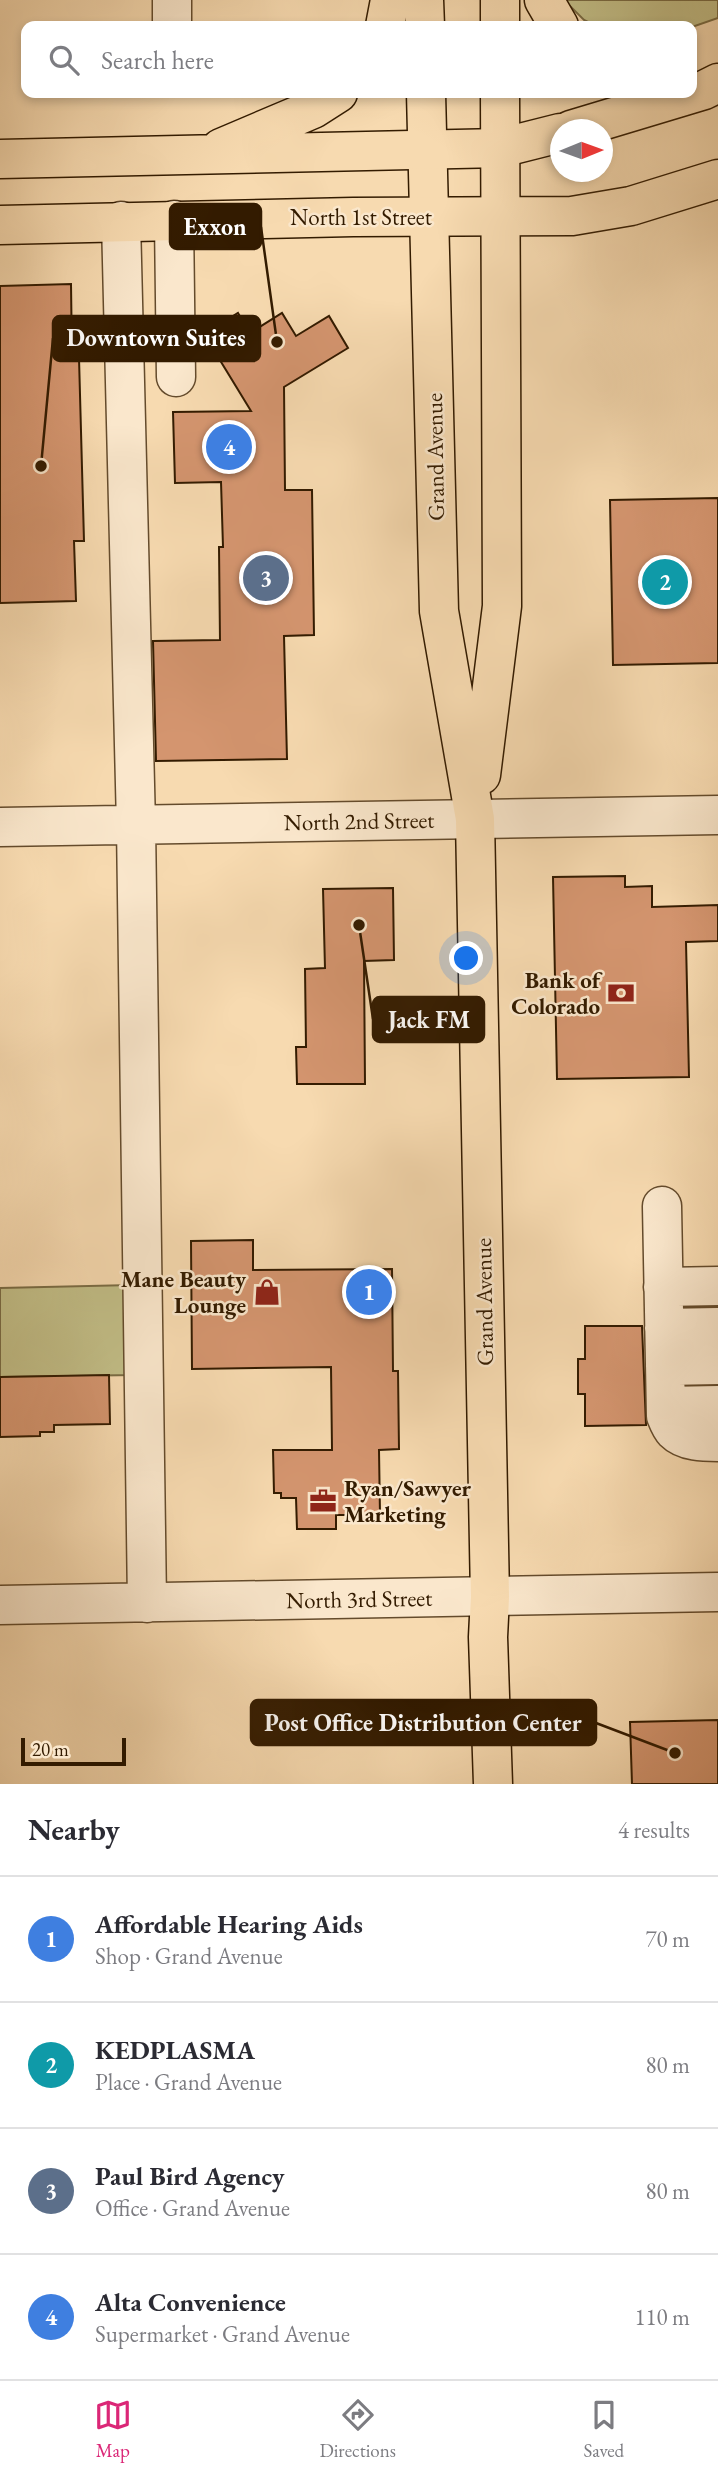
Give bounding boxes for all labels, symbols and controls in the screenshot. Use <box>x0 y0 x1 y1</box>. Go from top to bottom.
search box <box>21 21 697 98</box>
icon: search <box>45 41 83 79</box>
text: Search here <box>101 43 214 77</box>
north arrow <box>550 119 613 182</box>
street label: North 1st Street <box>290 202 433 232</box>
callout: Exxon <box>170 204 261 249</box>
text: Exxon <box>183 211 247 242</box>
callout: Downtown Suites <box>53 316 260 361</box>
text: Downtown Suites <box>66 322 246 353</box>
street label: Grand Avenue <box>419 393 451 521</box>
pin: 4 <box>206 421 252 473</box>
pin: 3 <box>243 552 289 604</box>
pin: 2 <box>642 556 688 608</box>
street label: North 2nd Street <box>283 805 435 837</box>
your location <box>449 941 483 975</box>
place label: Bank of Colorado <box>511 965 603 1021</box>
bank icon: Bank of Colorado <box>606 978 636 1008</box>
callout: Jack FM <box>373 997 484 1042</box>
text: Jack FM <box>386 1004 470 1035</box>
street label: Grand Avenue <box>468 1238 500 1366</box>
place label: Mane Beauty Lounge <box>121 1264 247 1320</box>
pin: 1 <box>346 1266 392 1318</box>
shop icon: Mane Beauty Lounge <box>252 1277 282 1307</box>
place label: Ryan/Sawyer Marketing <box>344 1473 472 1529</box>
office icon: Ryan/Sawyer Marketing <box>308 1486 338 1516</box>
street label: North 3rd Street <box>286 1583 433 1615</box>
callout: Post Office Distribution Center <box>251 1700 596 1745</box>
text: Post Office Distribution Center <box>264 1707 582 1738</box>
scale bar <box>21 1735 126 1767</box>
text: 20 m <box>32 1737 69 1762</box>
text: Nearby <box>28 1810 120 1849</box>
text: 4 results <box>618 1815 690 1845</box>
text: Affordable Hearing Aids <box>95 1907 363 1941</box>
text: 1 <box>45 1924 57 1954</box>
text: 70 m <box>645 1924 690 1954</box>
text: Shop · Grand Avenue <box>95 1941 283 1971</box>
text: KEDPLASMA <box>95 2033 255 2067</box>
text: 2 <box>45 2050 57 2080</box>
text: 80 m <box>645 2050 690 2080</box>
text: Place · Grand Avenue <box>95 2067 282 2097</box>
text: Paul Bird Agency <box>95 2159 285 2193</box>
text: 3 <box>45 2176 57 2206</box>
text: 80 m <box>645 2176 690 2206</box>
text: Office · Grand Avenue <box>95 2193 290 2223</box>
text: Alta Convenience <box>95 2285 286 2319</box>
text: 4 <box>45 2302 57 2332</box>
text: 110 m <box>634 2302 690 2332</box>
text: Supermarket · Grand Avenue <box>95 2319 350 2349</box>
tab: Map <box>94 2396 132 2463</box>
tab: Directions <box>319 2396 396 2463</box>
tab: Saved <box>583 2396 624 2463</box>

